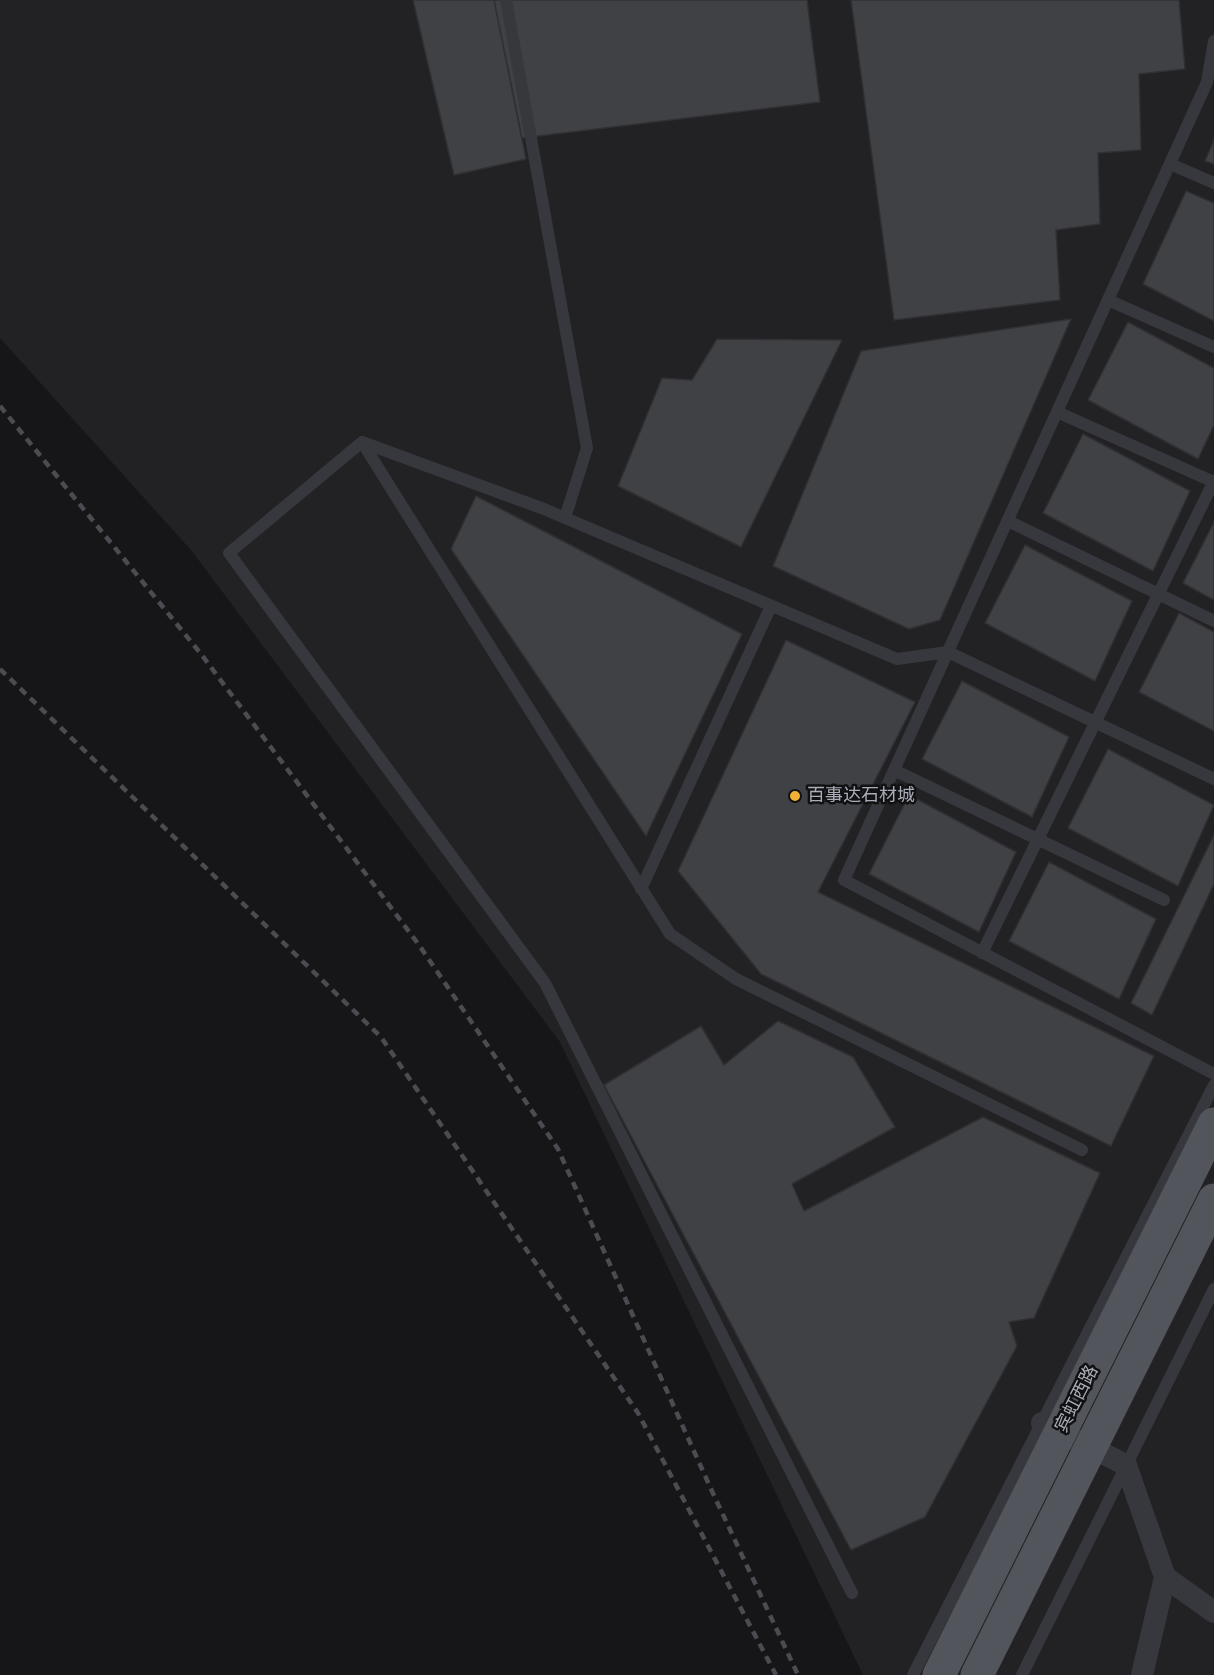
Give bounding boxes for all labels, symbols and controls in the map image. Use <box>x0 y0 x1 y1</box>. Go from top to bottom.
place label: 百事达石材城 <box>807 785 915 807</box>
marker: 百事达石材城 <box>788 789 802 803</box>
street label: 宾虹西路 <box>1051 1362 1103 1436</box>

